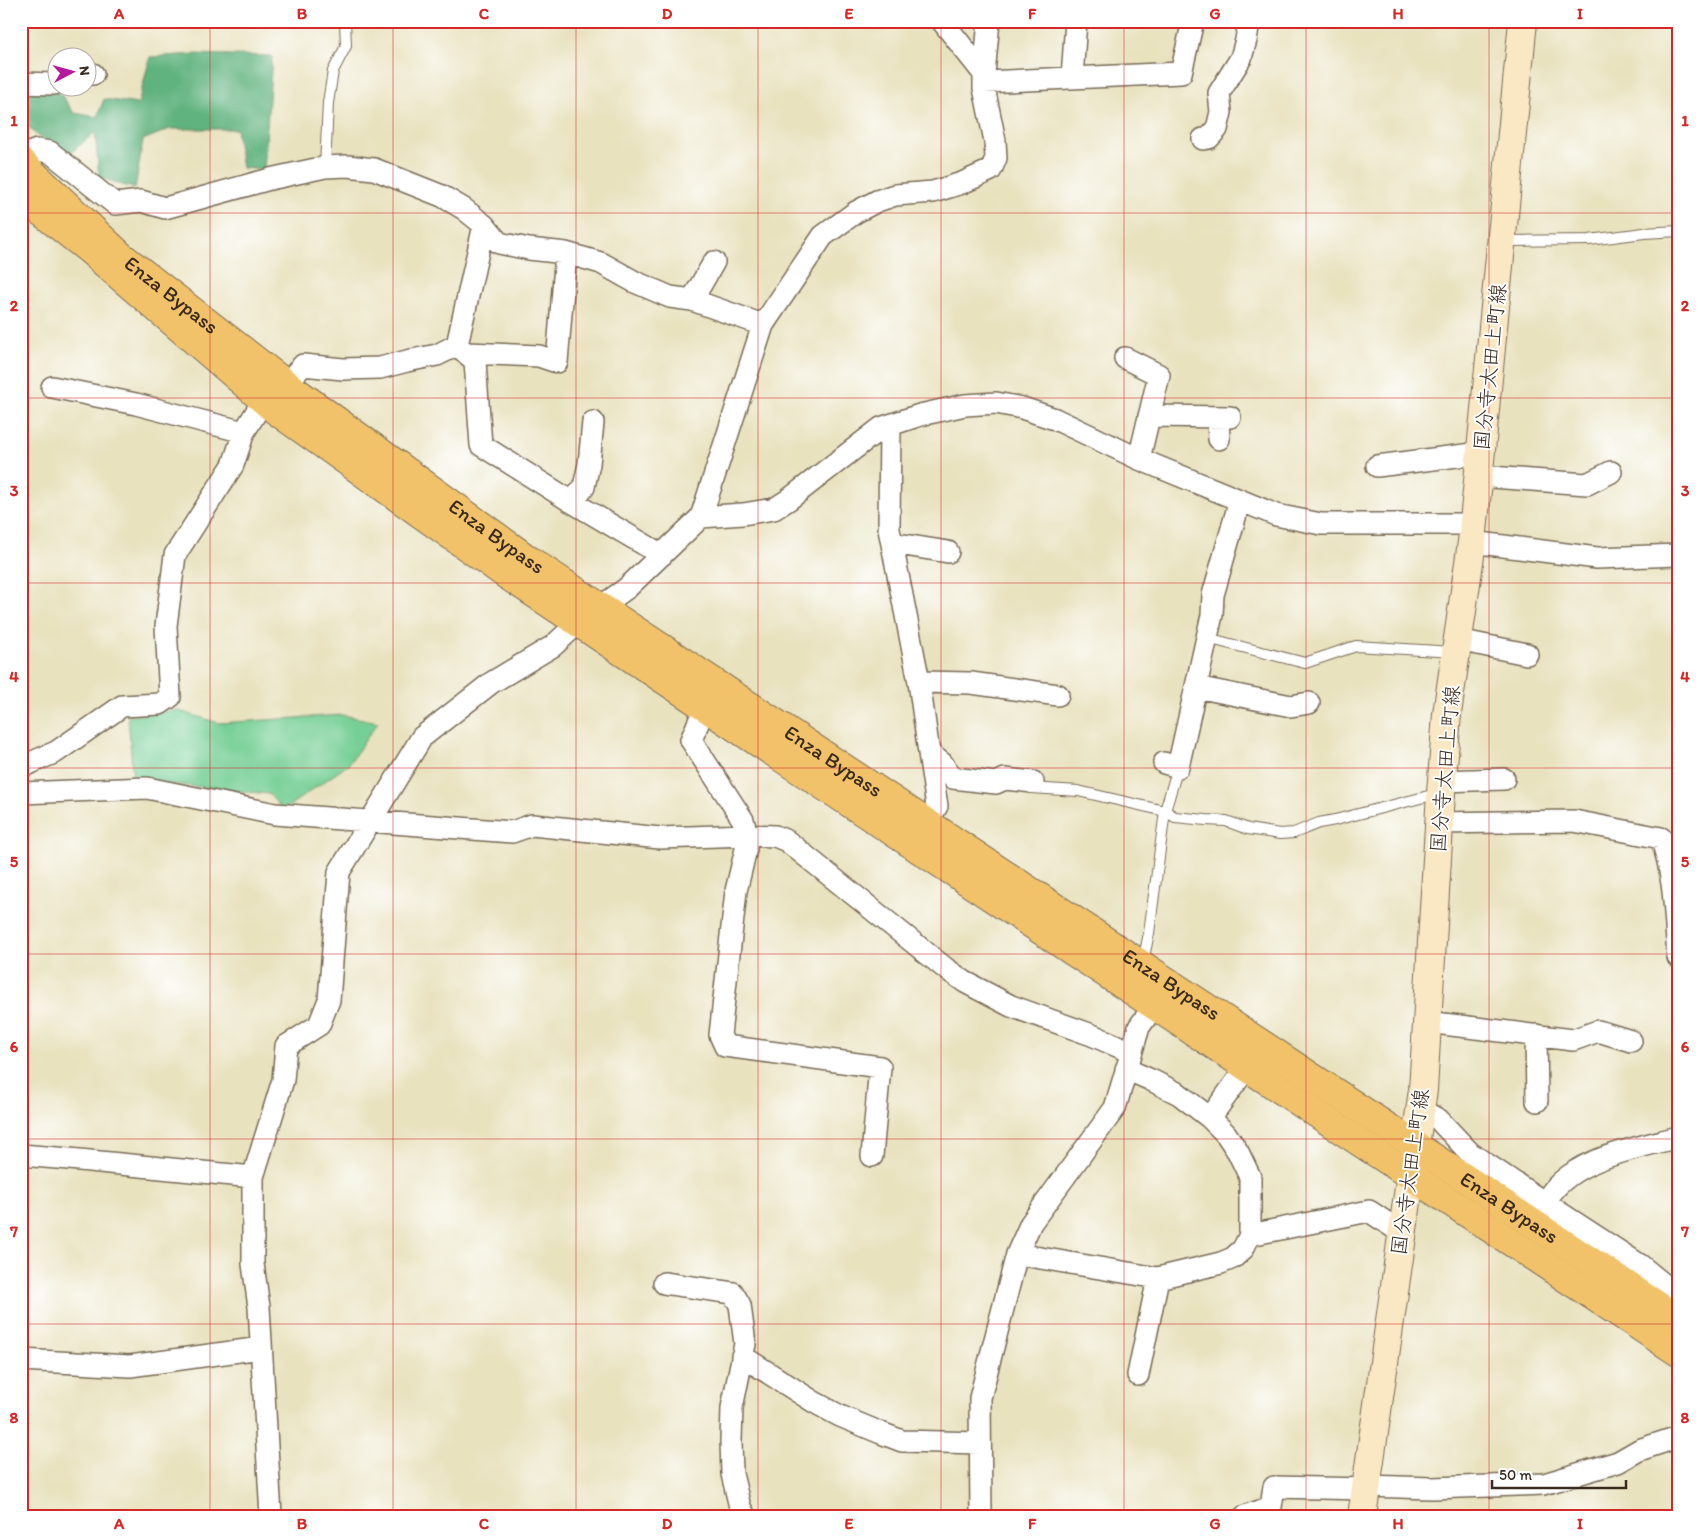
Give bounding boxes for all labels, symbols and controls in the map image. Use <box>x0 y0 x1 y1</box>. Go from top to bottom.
text: A <box>113 4 125 23</box>
text: B <box>297 4 308 23</box>
text: C <box>479 4 490 23</box>
text: D <box>662 4 673 23</box>
text: E <box>845 4 854 23</box>
text: F <box>1028 4 1037 23</box>
text: G <box>1209 4 1221 23</box>
text: H <box>1392 4 1404 23</box>
text: I <box>1577 4 1583 23</box>
north arrow <box>48 48 98 98</box>
text: N <box>75 65 93 76</box>
text: 1 <box>10 111 18 130</box>
text: 1 <box>1681 111 1689 130</box>
street label: Enza Bypass <box>120 250 224 339</box>
street label: 国分寺太田上町線 <box>1468 282 1511 452</box>
text: 2 <box>10 296 19 315</box>
text: 2 <box>1681 296 1690 315</box>
text: 3 <box>10 481 19 500</box>
text: 3 <box>1681 481 1690 500</box>
street label: Enza Bypass <box>444 493 550 579</box>
text: 4 <box>9 667 19 686</box>
text: 4 <box>1680 667 1690 686</box>
street label: 国分寺太田上町線 <box>1425 684 1464 854</box>
street label: Enza Bypass <box>780 719 888 802</box>
text: 5 <box>10 852 19 871</box>
text: 5 <box>1681 852 1690 871</box>
street label: Enza Bypass <box>1118 943 1225 1025</box>
text: 6 <box>10 1037 19 1056</box>
text: 6 <box>1681 1037 1690 1056</box>
street label: 国分寺太田上町線 <box>1385 1087 1434 1257</box>
street label: Enza Bypass <box>1456 1166 1563 1249</box>
text: 7 <box>9 1222 18 1241</box>
text: 7 <box>1680 1222 1689 1241</box>
text: 8 <box>10 1408 19 1427</box>
text: 8 <box>1681 1408 1690 1427</box>
scale bar <box>1492 1457 1625 1489</box>
text: 50 m <box>1499 1466 1532 1484</box>
text: A <box>113 1514 125 1533</box>
text: B <box>297 1514 308 1533</box>
text: C <box>479 1514 490 1533</box>
text: D <box>662 1514 673 1533</box>
text: E <box>845 1514 854 1533</box>
text: F <box>1028 1514 1037 1533</box>
text: G <box>1209 1514 1221 1533</box>
text: H <box>1392 1514 1404 1533</box>
text: I <box>1577 1514 1583 1533</box>

